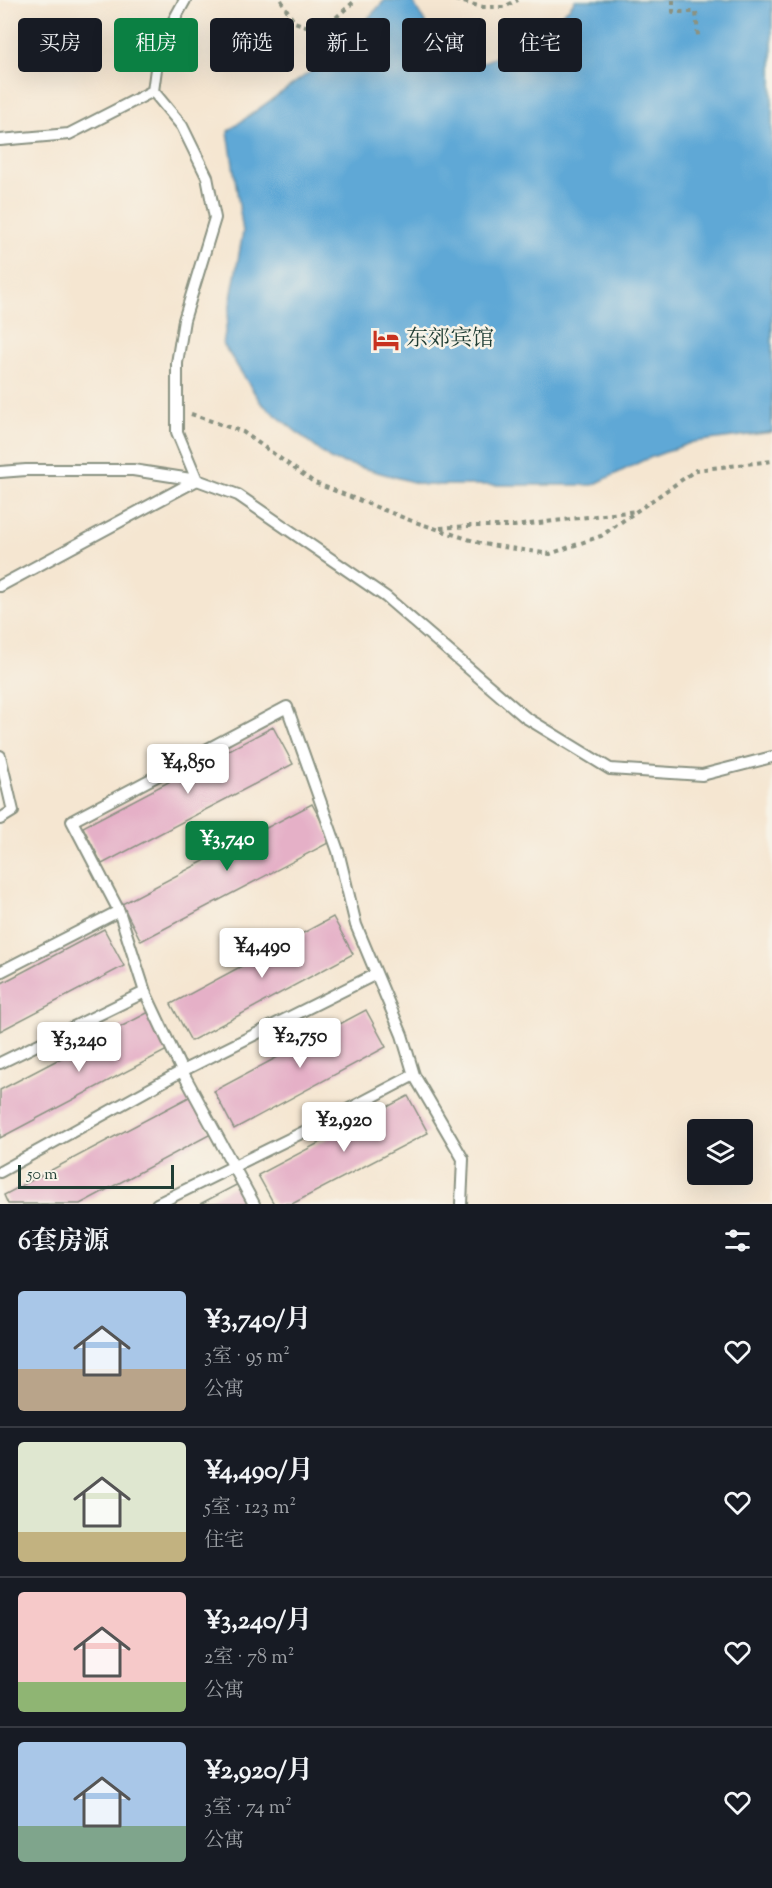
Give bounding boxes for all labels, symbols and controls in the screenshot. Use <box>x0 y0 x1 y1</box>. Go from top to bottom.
chip: 买房 <box>18 18 102 72</box>
chip: 租房 <box>114 18 198 72</box>
chip: 筛选 <box>210 18 294 72</box>
chip: 新上 <box>306 18 390 72</box>
chip: 公寓 <box>402 18 486 72</box>
chip: 住宅 <box>498 18 582 72</box>
place label: 东郊宾馆 <box>406 324 494 356</box>
hotel icon: 东郊宾馆 <box>371 325 401 355</box>
pin: ¥4,850 <box>139 744 237 795</box>
text: ¥4,850 <box>161 749 215 778</box>
pin: ¥3,740 <box>178 821 276 872</box>
text: ¥3,740 <box>199 826 255 855</box>
pin: ¥4,490 <box>213 928 311 979</box>
text: ¥4,490 <box>234 933 290 962</box>
pin: ¥2,750 <box>251 1018 349 1069</box>
pin: ¥3,240 <box>30 1022 128 1073</box>
text: ¥2,750 <box>273 1023 327 1052</box>
text: ¥3,240 <box>51 1027 107 1056</box>
pin: ¥2,920 <box>295 1102 393 1153</box>
text: ¥2,920 <box>316 1107 372 1136</box>
map controls <box>687 1119 753 1185</box>
button: layers <box>687 1119 753 1185</box>
scale bar <box>18 1162 174 1190</box>
text: 50 m <box>27 1164 58 1187</box>
text: 6套房源 <box>18 1224 109 1261</box>
icon: filters <box>721 1224 754 1257</box>
text: ¥3,740/月 <box>204 1302 311 1339</box>
icon: home <box>66 1315 138 1387</box>
icon: heart <box>721 1335 754 1368</box>
text: 3室 · 95 m² <box>204 1343 290 1372</box>
text: 公寓 <box>204 1376 244 1405</box>
text: ¥4,490/月 <box>204 1453 314 1490</box>
icon: home <box>66 1466 138 1538</box>
icon: heart <box>721 1486 754 1519</box>
text: 5室 · 123 m² <box>204 1494 296 1523</box>
text: 住宅 <box>204 1527 244 1556</box>
text: ¥3,240/月 <box>204 1603 312 1640</box>
icon: home <box>66 1616 138 1688</box>
icon: heart <box>721 1636 754 1669</box>
text: 2室 · 78 m² <box>204 1644 294 1673</box>
text: 公寓 <box>204 1677 244 1706</box>
text: ¥2,920/月 <box>204 1753 313 1790</box>
icon: home <box>66 1766 138 1838</box>
icon: heart <box>721 1786 754 1819</box>
text: 3室 · 74 m² <box>204 1794 292 1823</box>
text: 公寓 <box>204 1827 244 1856</box>

